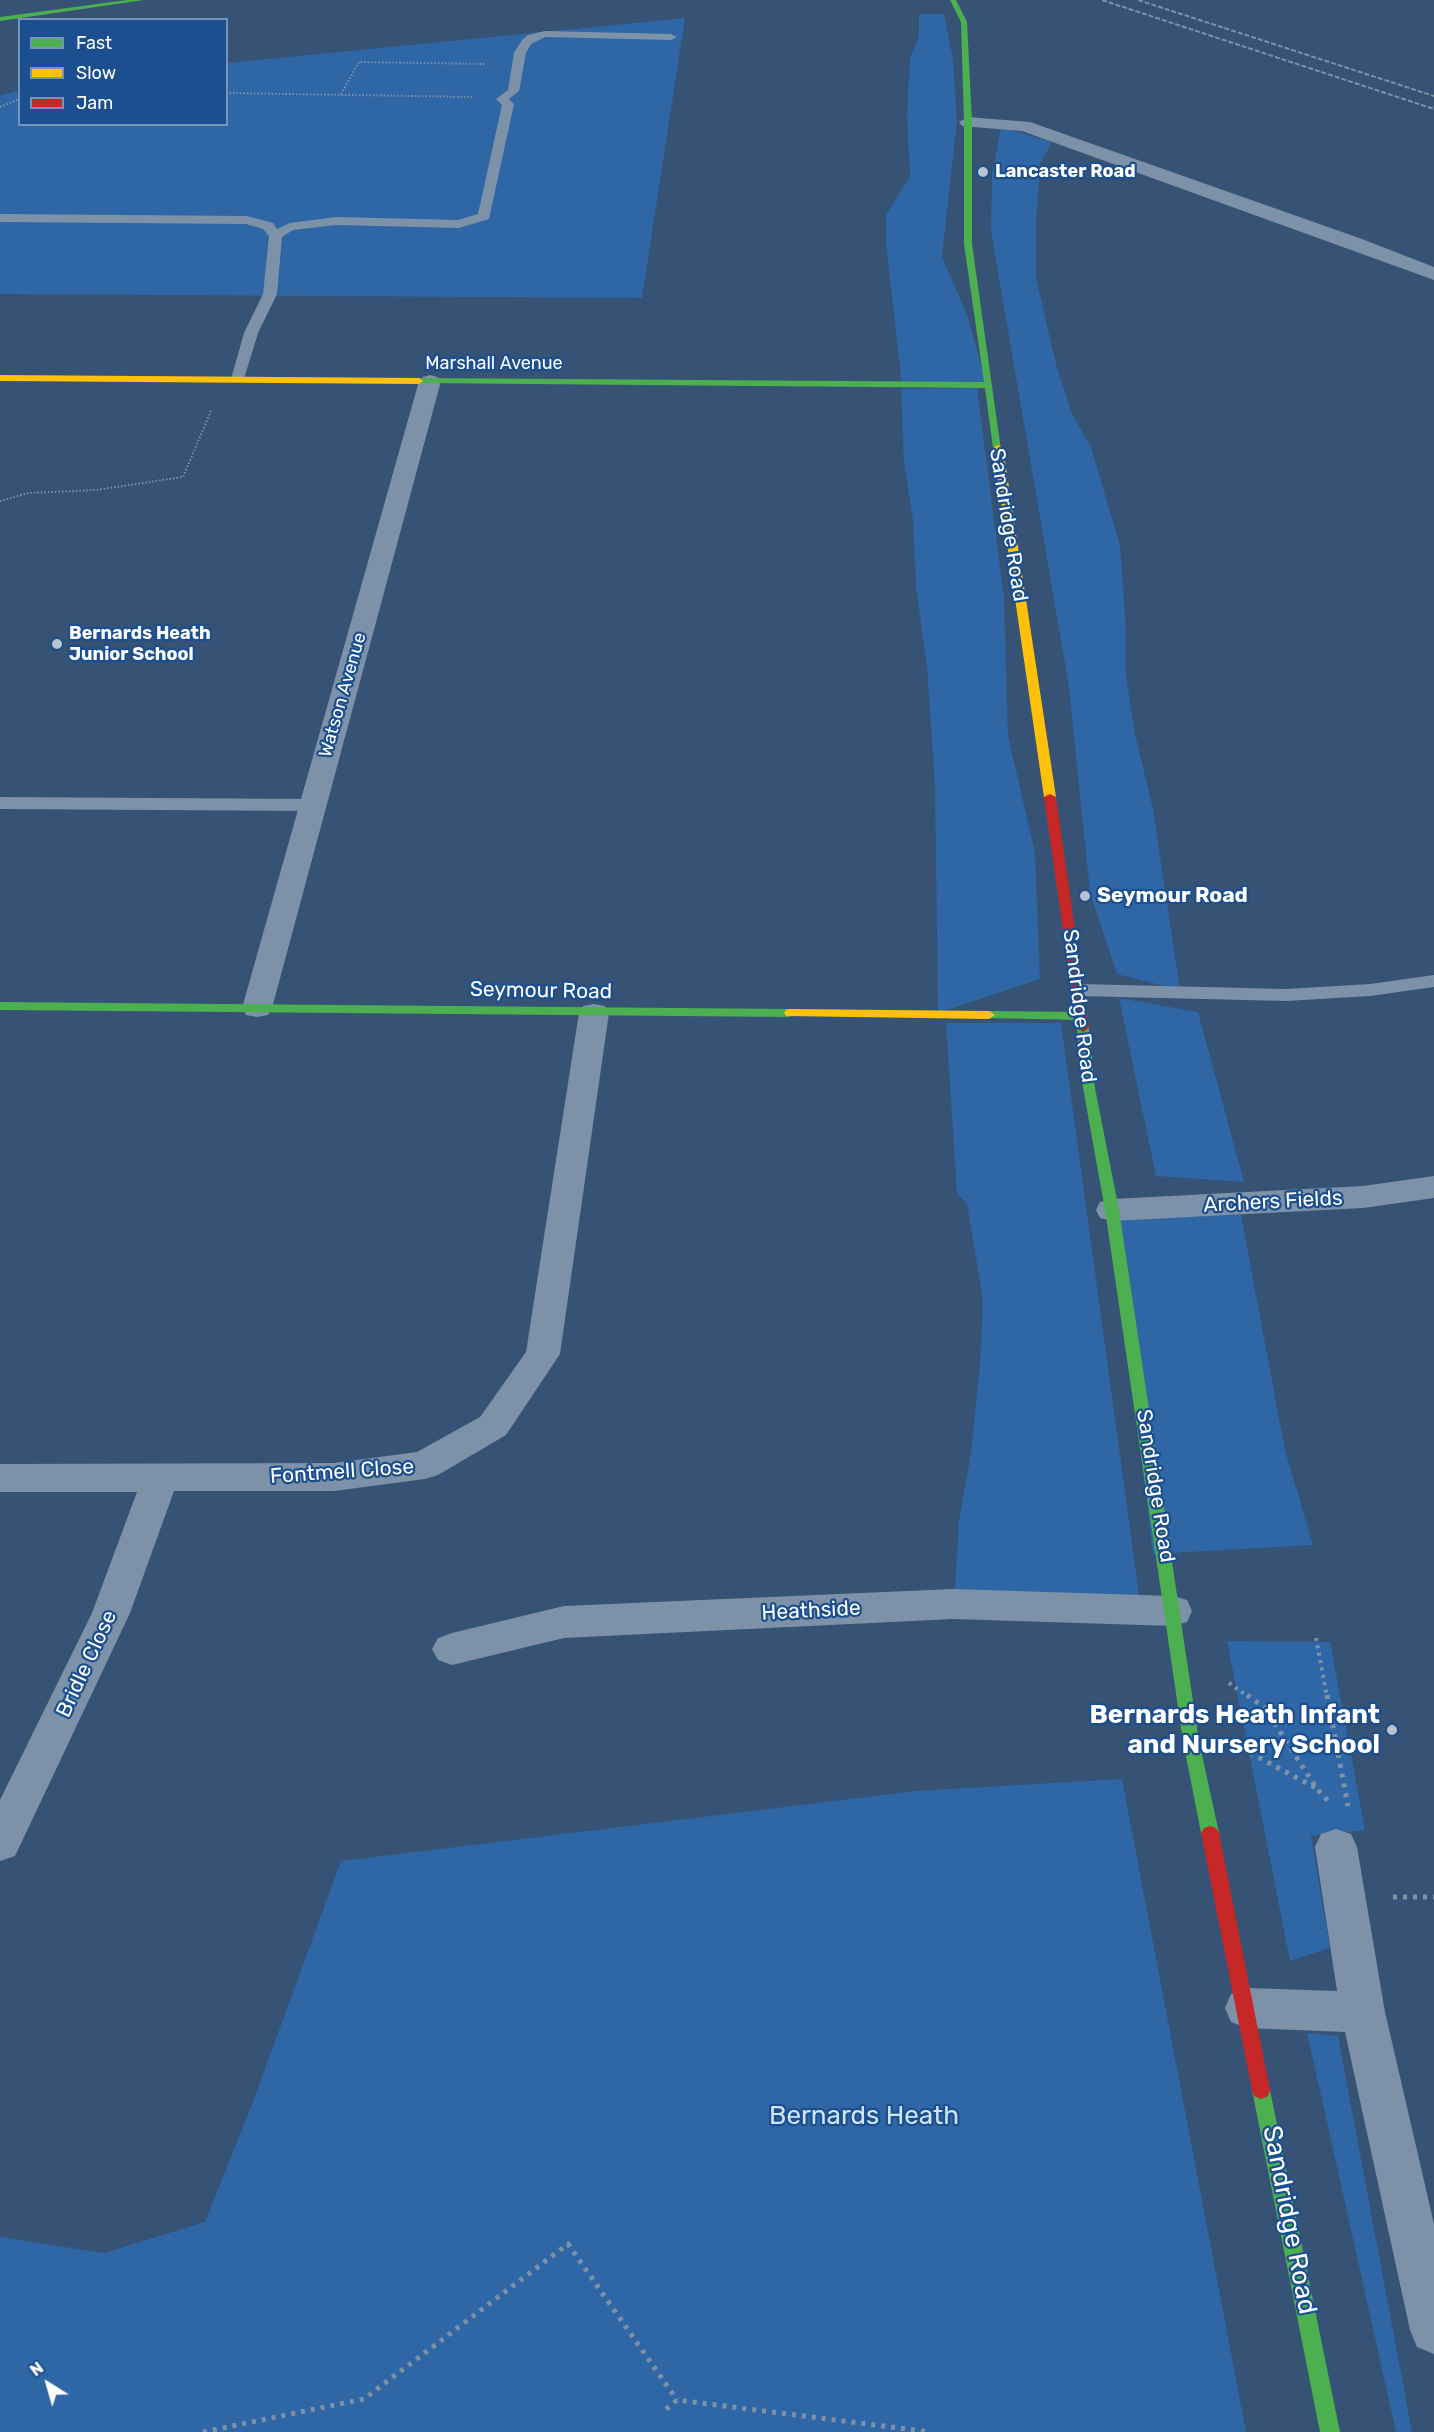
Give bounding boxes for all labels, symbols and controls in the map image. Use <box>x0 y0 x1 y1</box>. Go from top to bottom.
legend <box>18 18 228 126</box>
text: Fast <box>76 32 112 54</box>
text: Slow <box>76 62 116 84</box>
text: Jam <box>76 92 113 114</box>
place label: Lancaster Road <box>995 161 1135 183</box>
marker: Lancaster Road <box>976 165 990 179</box>
street label: Marshall Avenue <box>425 353 563 375</box>
street label: Sandridge Road <box>983 447 1033 603</box>
place label: Bernards Heath Junior School <box>69 623 211 666</box>
street label: Watson Avenue <box>315 630 371 760</box>
marker: Bernards Heath Junior School <box>50 637 64 651</box>
place label: Seymour Road <box>1097 883 1248 909</box>
marker: Seymour Road <box>1078 889 1092 903</box>
street label: Sandridge Road <box>1057 928 1101 1084</box>
street label: Seymour Road <box>470 977 612 1005</box>
street label: Archers Fields <box>1203 1186 1343 1218</box>
street label: Sandridge Road <box>1130 1408 1180 1564</box>
street label: Fontmell Close <box>269 1454 415 1490</box>
street label: Heathside <box>761 1596 861 1626</box>
street label: Bridle Close <box>51 1606 123 1722</box>
place label: Bernards Heath Infant and Nursery School <box>1089 1699 1380 1760</box>
marker: Bernards Heath Infant and Nursery School <box>1385 1723 1399 1737</box>
park label: Bernards Heath <box>769 2100 959 2132</box>
street label: Sandridge Road <box>1255 2123 1323 2317</box>
north arrow <box>18 2354 78 2414</box>
text: N <box>27 2358 47 2380</box>

